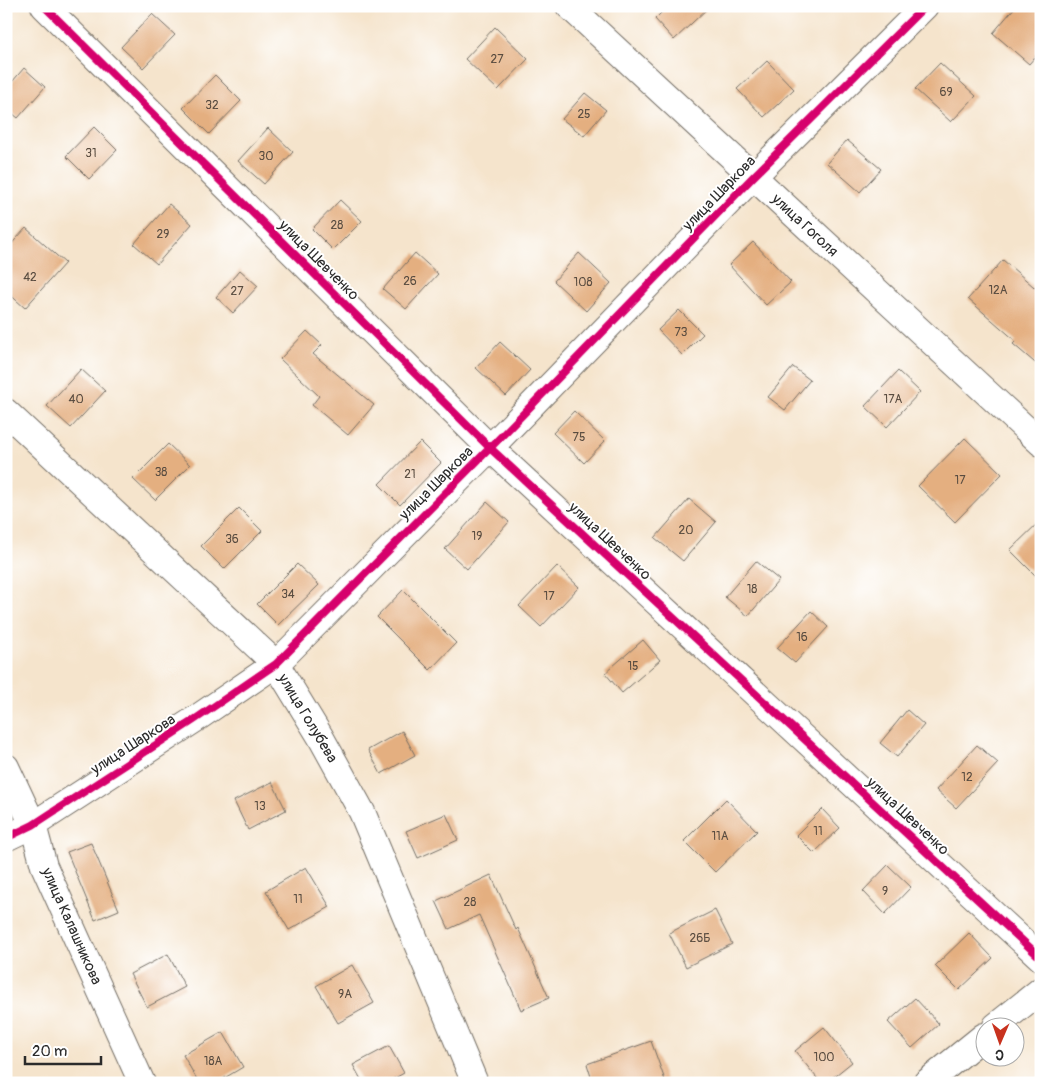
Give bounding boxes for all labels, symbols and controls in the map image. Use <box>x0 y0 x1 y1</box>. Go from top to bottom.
house number: 27 <box>490 52 504 67</box>
house number: 69 <box>939 85 953 100</box>
house number: 32 <box>205 98 219 113</box>
house number: 25 <box>577 107 591 122</box>
house number: 31 <box>85 146 97 161</box>
house number: 30 <box>259 149 273 164</box>
street label: улица Шаркова <box>678 152 760 236</box>
street label: улица Гоголя <box>767 189 842 261</box>
street label: улица Шевченко <box>274 215 363 305</box>
house number: 28 <box>331 218 343 233</box>
house number: 29 <box>157 227 169 242</box>
house number: 42 <box>23 270 37 285</box>
house number: 26 <box>403 274 417 289</box>
house number: 108 <box>574 275 592 290</box>
house number: 12А <box>988 283 1008 298</box>
house number: 27 <box>230 284 244 299</box>
house number: 73 <box>674 325 688 340</box>
house number: 40 <box>68 392 84 407</box>
house number: 17А <box>884 392 903 407</box>
house number: 75 <box>573 430 585 445</box>
street label: улица Шаркова <box>395 442 477 525</box>
house number: 38 <box>155 465 167 480</box>
house number: 21 <box>404 467 416 482</box>
house number: 17 <box>954 473 966 488</box>
street label: улица Шевченко <box>564 498 655 584</box>
house number: 20 <box>679 523 693 538</box>
house number: 19 <box>472 529 482 544</box>
house number: 36 <box>225 532 239 547</box>
house number: 18 <box>747 582 757 597</box>
house number: 34 <box>281 587 295 602</box>
house number: 17 <box>543 589 555 604</box>
house number: 16 <box>796 630 808 645</box>
house number: 15 <box>627 659 639 674</box>
street label: улица Голубева <box>273 669 342 766</box>
street label: улица Шаркова <box>87 710 179 779</box>
house number: 12 <box>961 770 973 785</box>
street label: улица Шевченко <box>862 773 953 859</box>
house number: 13 <box>254 799 266 814</box>
house number: 11 <box>813 824 823 839</box>
house number: 11А <box>711 829 729 844</box>
street label: улица Калашникова <box>37 864 106 988</box>
house number: 9 <box>882 884 888 899</box>
house number: 11 <box>293 892 303 907</box>
house number: 28 <box>464 895 476 910</box>
house number: 26Б <box>690 931 710 946</box>
house number: 9А <box>338 987 352 1002</box>
north arrow <box>974 1016 1024 1066</box>
scale bar <box>25 1034 101 1066</box>
text: 20 m <box>32 1042 67 1061</box>
text: С <box>995 1046 1004 1063</box>
house number: 100 <box>813 1050 835 1065</box>
house number: 18А <box>204 1054 222 1069</box>

